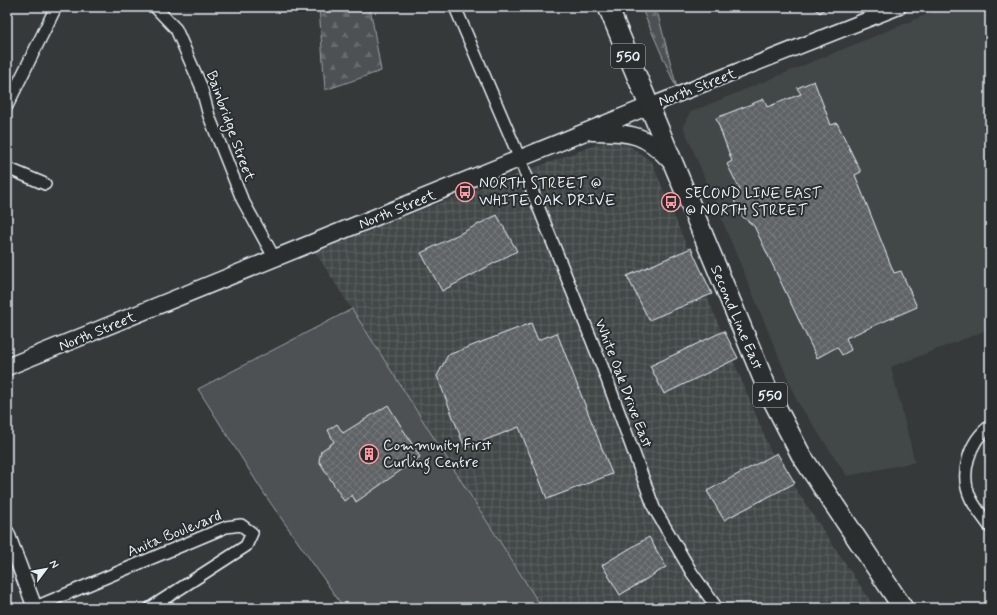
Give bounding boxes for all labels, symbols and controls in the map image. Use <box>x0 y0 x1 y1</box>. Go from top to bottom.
road number: 550 <box>611 44 645 68</box>
street label: North Street <box>656 64 739 112</box>
street label: Bainbridge Street <box>200 68 259 185</box>
place label: NORTH STREET @ WHITE OAK DRIVE <box>479 174 616 211</box>
bus stop icon: NORTH STREET @ WHITE OAK DRIVE <box>454 181 476 203</box>
place label: SECOND LINE EAST @ NORTH STREET <box>685 184 822 221</box>
street label: North Street <box>356 185 439 235</box>
bus stop icon: SECOND LINE EAST @ NORTH STREET <box>660 191 682 213</box>
street label: Second Line East <box>705 262 767 373</box>
street label: North Street <box>56 307 139 357</box>
street label: White Oak Drive East <box>589 316 657 451</box>
road number: 550 <box>753 383 787 407</box>
place label: Community First Curling Centre <box>383 436 492 474</box>
building icon: Community First Curling Centre <box>358 443 380 465</box>
street label: Anita Boulevard <box>124 506 225 562</box>
north arrow <box>26 549 66 589</box>
text: N <box>46 557 62 571</box>

